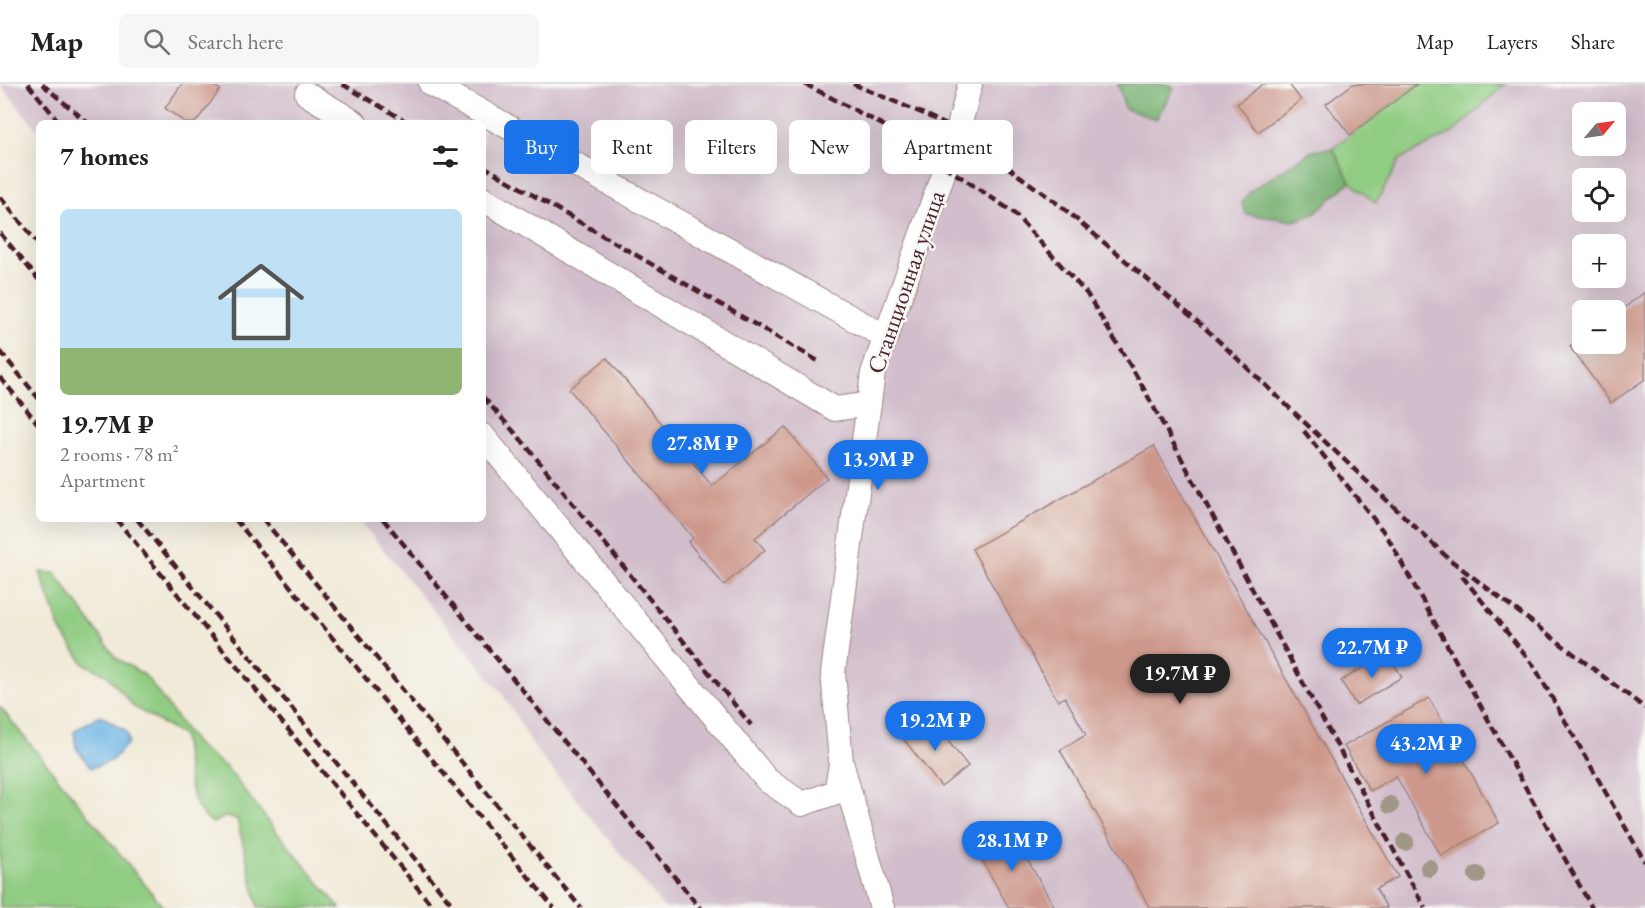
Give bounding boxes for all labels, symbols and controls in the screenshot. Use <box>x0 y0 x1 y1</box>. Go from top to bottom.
search box <box>119 14 539 68</box>
text: Map <box>30 23 83 59</box>
icon: search <box>140 25 173 58</box>
text: Search here <box>188 27 283 56</box>
text: Map <box>1416 28 1454 55</box>
text: Layers <box>1487 28 1538 55</box>
text: Share <box>1571 28 1615 55</box>
north arrow <box>1572 102 1626 156</box>
map controls <box>1572 102 1626 354</box>
chip: Buy <box>504 120 579 174</box>
chip: Rent <box>591 120 673 174</box>
chip: Filters <box>685 120 777 174</box>
chip: New <box>789 120 870 174</box>
chip: Apartment <box>882 120 1013 174</box>
text: 7 homes <box>60 139 149 173</box>
icon: filters <box>429 140 462 173</box>
button: locate <box>1572 168 1626 222</box>
street label: Станционная улица <box>860 186 952 378</box>
button: + <box>1572 234 1626 288</box>
icon: home <box>207 248 315 356</box>
button: − <box>1572 300 1626 354</box>
text: 19.7M ₽ <box>60 407 154 441</box>
pin: 27.8M ₽ <box>647 424 757 475</box>
text: 27.8M ₽ <box>666 430 738 456</box>
pin: 13.9M ₽ <box>823 440 933 491</box>
text: 2 rooms · 78 m² <box>60 441 179 467</box>
text: 13.9M ₽ <box>842 446 914 472</box>
text: Apartment <box>60 467 145 493</box>
pin: 22.7M ₽ <box>1317 628 1427 679</box>
text: 22.7M ₽ <box>1336 634 1408 660</box>
pin: 19.7M ₽ <box>1125 654 1235 705</box>
text: 19.7M ₽ <box>1144 660 1216 686</box>
pin: 19.2M ₽ <box>880 701 990 752</box>
text: 19.2M ₽ <box>899 707 971 733</box>
pin: 43.2M ₽ <box>1371 724 1481 775</box>
text: 43.2M ₽ <box>1390 730 1462 756</box>
pin: 28.1M ₽ <box>957 821 1067 872</box>
text: 28.1M ₽ <box>976 827 1048 853</box>

